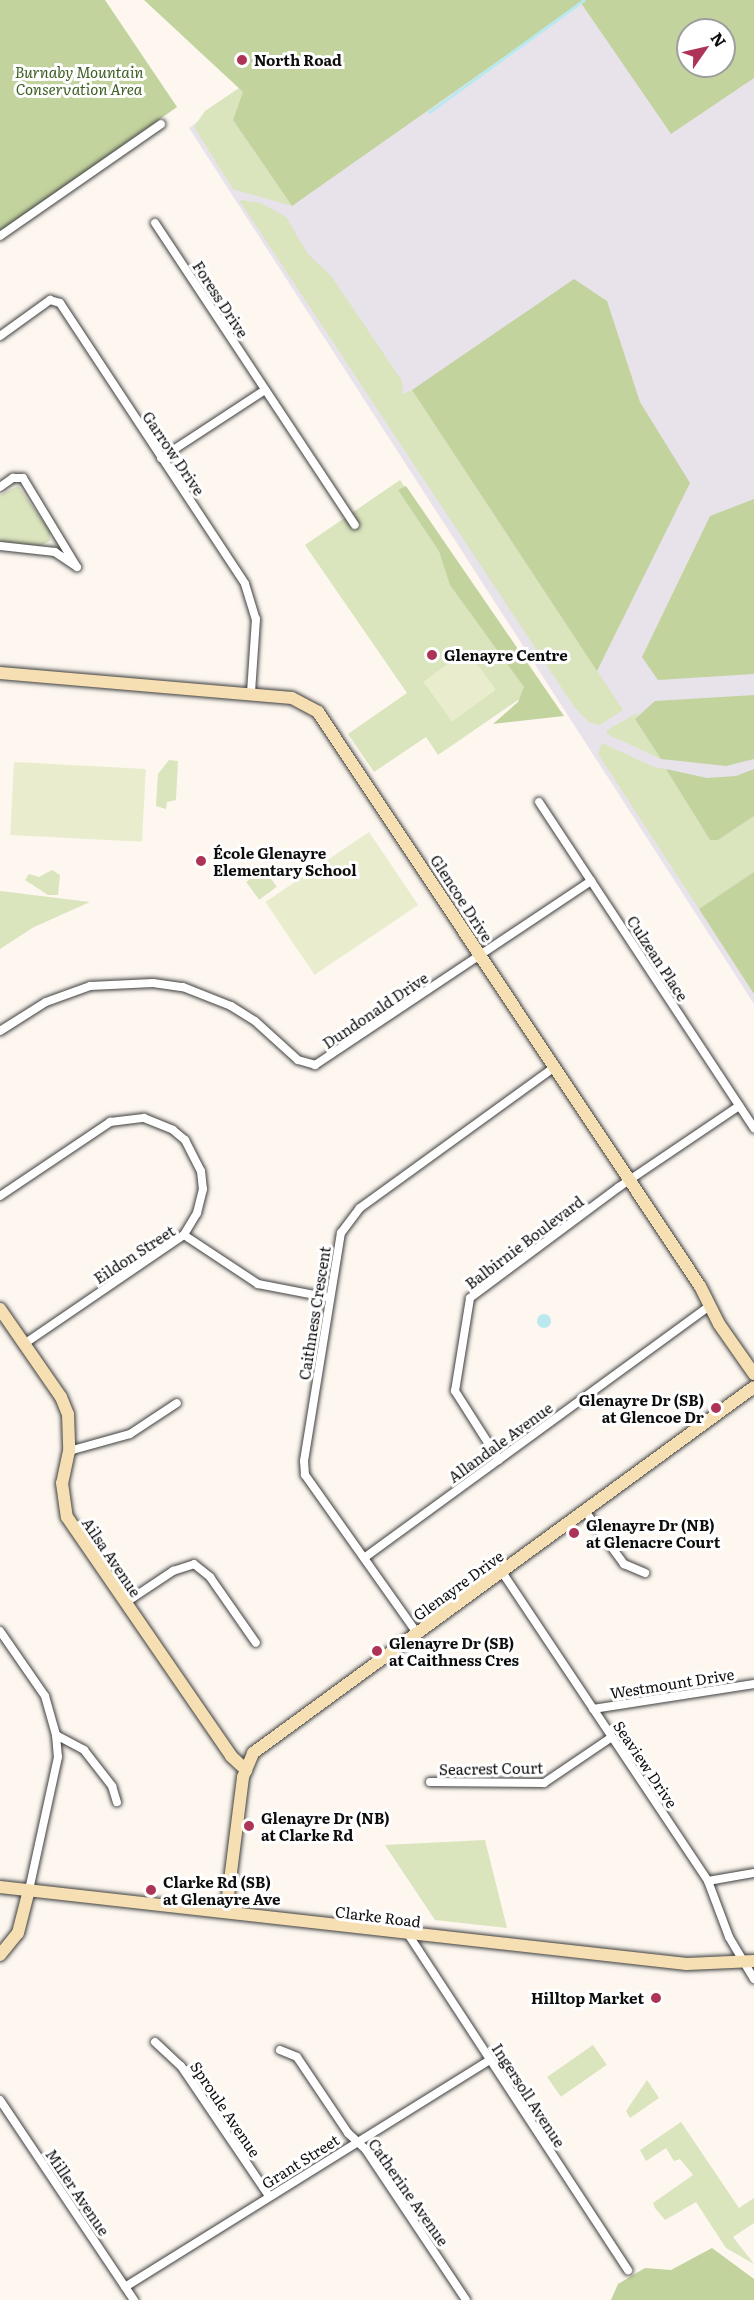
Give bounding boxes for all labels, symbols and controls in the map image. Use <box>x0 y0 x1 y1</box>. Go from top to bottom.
north arrow <box>676 18 736 78</box>
text: N <box>706 27 733 51</box>
place label: North Road <box>254 51 342 69</box>
marker: North Road <box>235 53 249 67</box>
park label: Burnaby Mountain Conservation Area <box>15 62 143 97</box>
street label: Foress Drive <box>190 257 252 341</box>
street label: Garrow Drive <box>139 408 209 498</box>
place label: Glenayre Centre <box>444 646 568 664</box>
marker: Glenayre Centre <box>425 648 439 662</box>
place label: École Glenayre Elementary School <box>213 843 357 878</box>
street label: Glencoe Drive <box>427 851 497 945</box>
marker: École Glenayre Elementary School <box>194 854 208 868</box>
street label: Culzean Place <box>624 912 692 1004</box>
street label: Dundonald Drive <box>319 968 431 1052</box>
street label: Balbirnie Boulevard <box>461 1192 587 1292</box>
street label: Eildon Street <box>90 1221 178 1287</box>
street label: Caithness Crescent <box>295 1245 333 1381</box>
place label: Glenayre Dr (SB) at Glencoe Dr <box>579 1390 704 1425</box>
street label: Allandale Avenue <box>444 1398 556 1486</box>
marker: Glenayre Dr (SB) at Glencoe Dr <box>709 1401 723 1415</box>
street label: Ailsa Avenue <box>79 1514 145 1600</box>
place label: Glenayre Dr (NB) at Glenacre Court <box>586 1515 720 1550</box>
marker: Glenayre Dr (NB) at Glenacre Court <box>567 1526 581 1540</box>
street label: Glenayre Drive <box>410 1546 506 1624</box>
place label: Glenayre Dr (SB) at Caithness Cres <box>389 1633 519 1668</box>
marker: Glenayre Dr (SB) at Caithness Cres <box>370 1644 384 1658</box>
street label: Westmount Drive <box>609 1664 735 1702</box>
street label: Seaview Drive <box>610 1717 682 1811</box>
street label: Seacrest Court <box>439 1758 543 1778</box>
place label: Glenayre Dr (NB) at Clarke Rd <box>261 1808 390 1843</box>
marker: Glenayre Dr (NB) at Clarke Rd <box>242 1819 256 1833</box>
place label: Clarke Rd (SB) at Glenayre Ave <box>163 1872 280 1907</box>
marker: Clarke Rd (SB) at Glenayre Ave <box>144 1883 158 1897</box>
street label: Clarke Road <box>334 1902 422 1930</box>
place label: Hilltop Market <box>531 1989 644 2007</box>
marker: Hilltop Market <box>649 1991 663 2005</box>
street label: Ingersoll Avenue <box>489 2040 569 2150</box>
street label: Sproule Avenue <box>187 2058 265 2160</box>
street label: Grant Street <box>258 2130 342 2192</box>
street label: Catherine Avenue <box>365 2135 453 2249</box>
street label: Miller Avenue <box>43 2145 113 2239</box>

